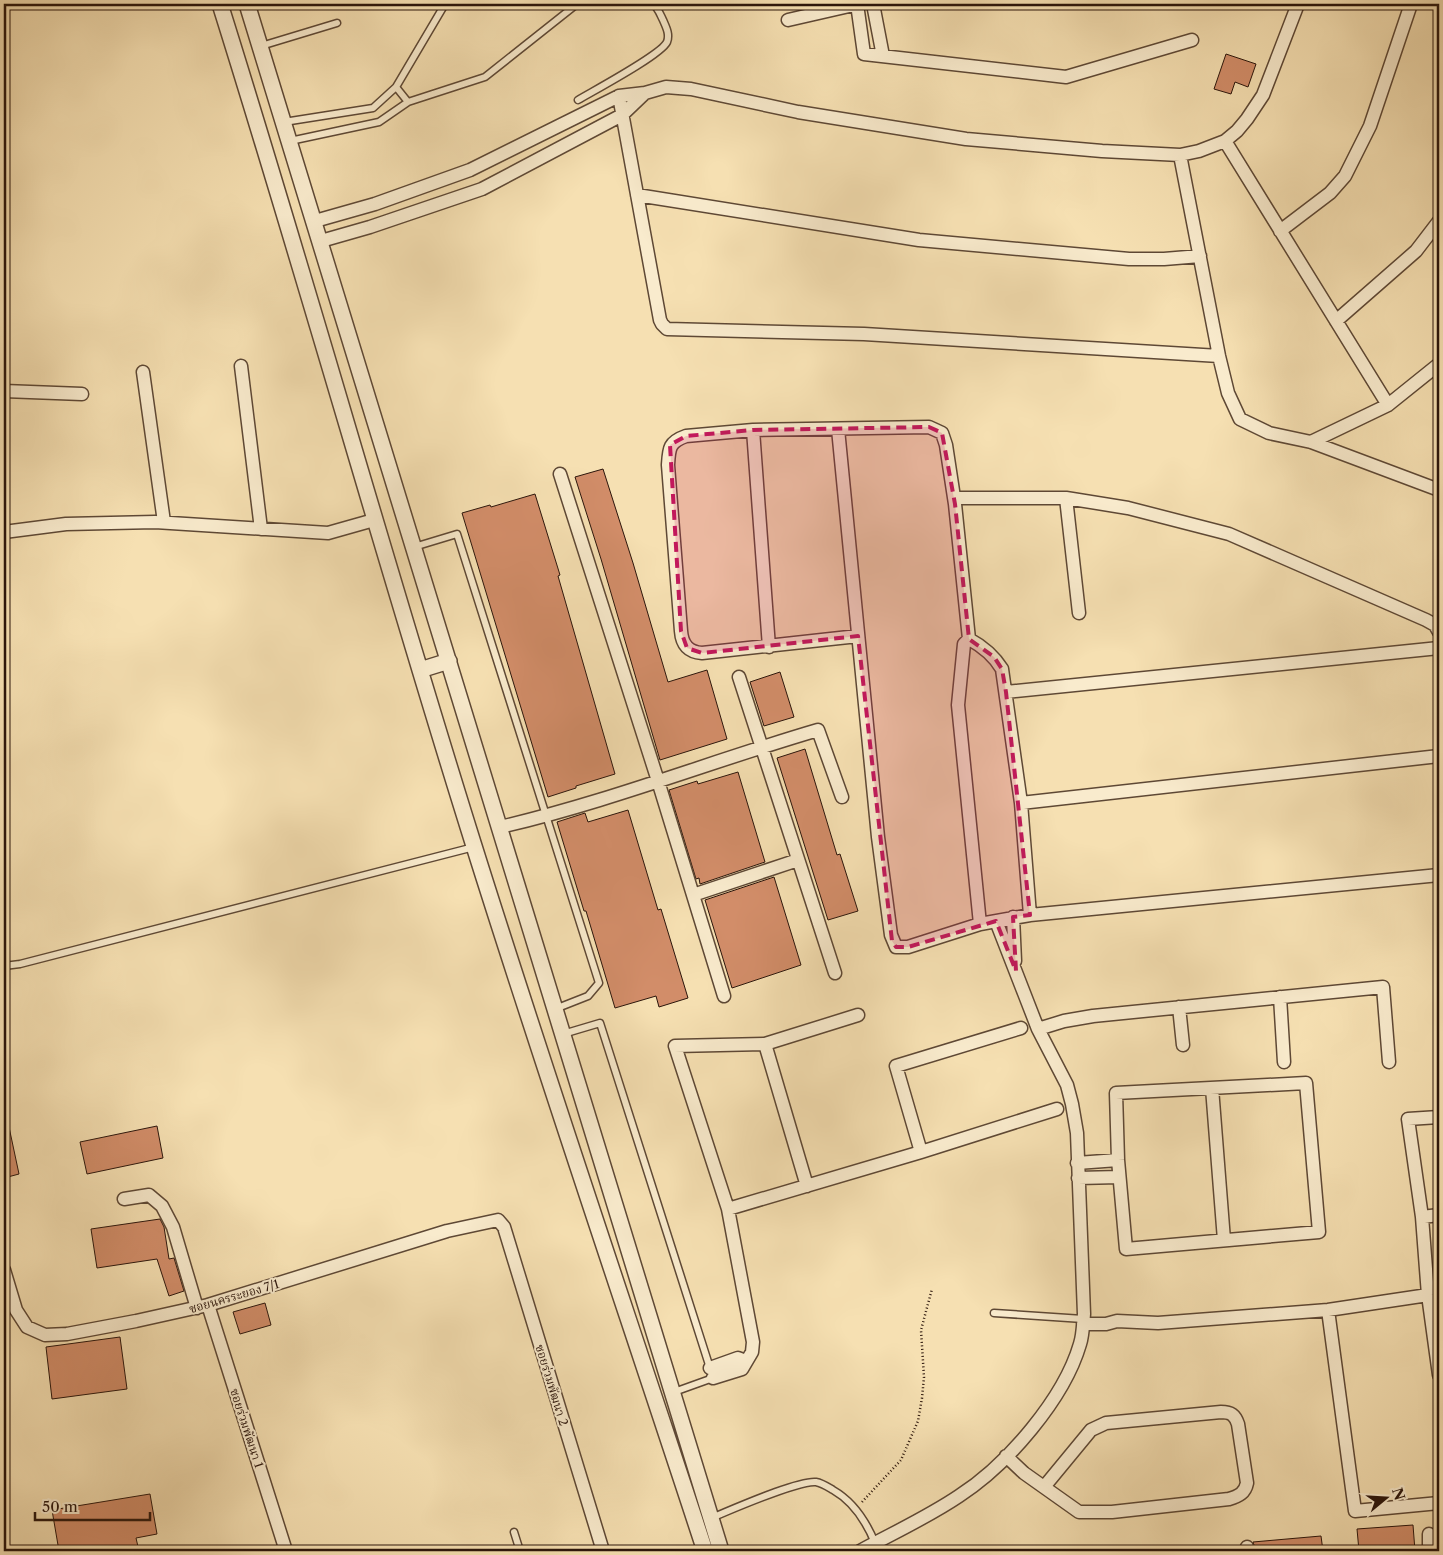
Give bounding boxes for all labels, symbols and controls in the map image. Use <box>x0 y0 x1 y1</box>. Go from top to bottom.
street label: ซอยนครระยอง 7/1 <box>187 1276 281 1316</box>
street label: ซอยร่วมพัฒนา 2 <box>532 1342 572 1428</box>
street label: ซอยร่วมพัฒนา 1 <box>227 1386 267 1470</box>
north arrow <box>1360 1472 1410 1522</box>
text: N <box>1388 1485 1409 1503</box>
scale bar <box>35 1490 150 1522</box>
text: 50 m <box>42 1497 78 1516</box>

